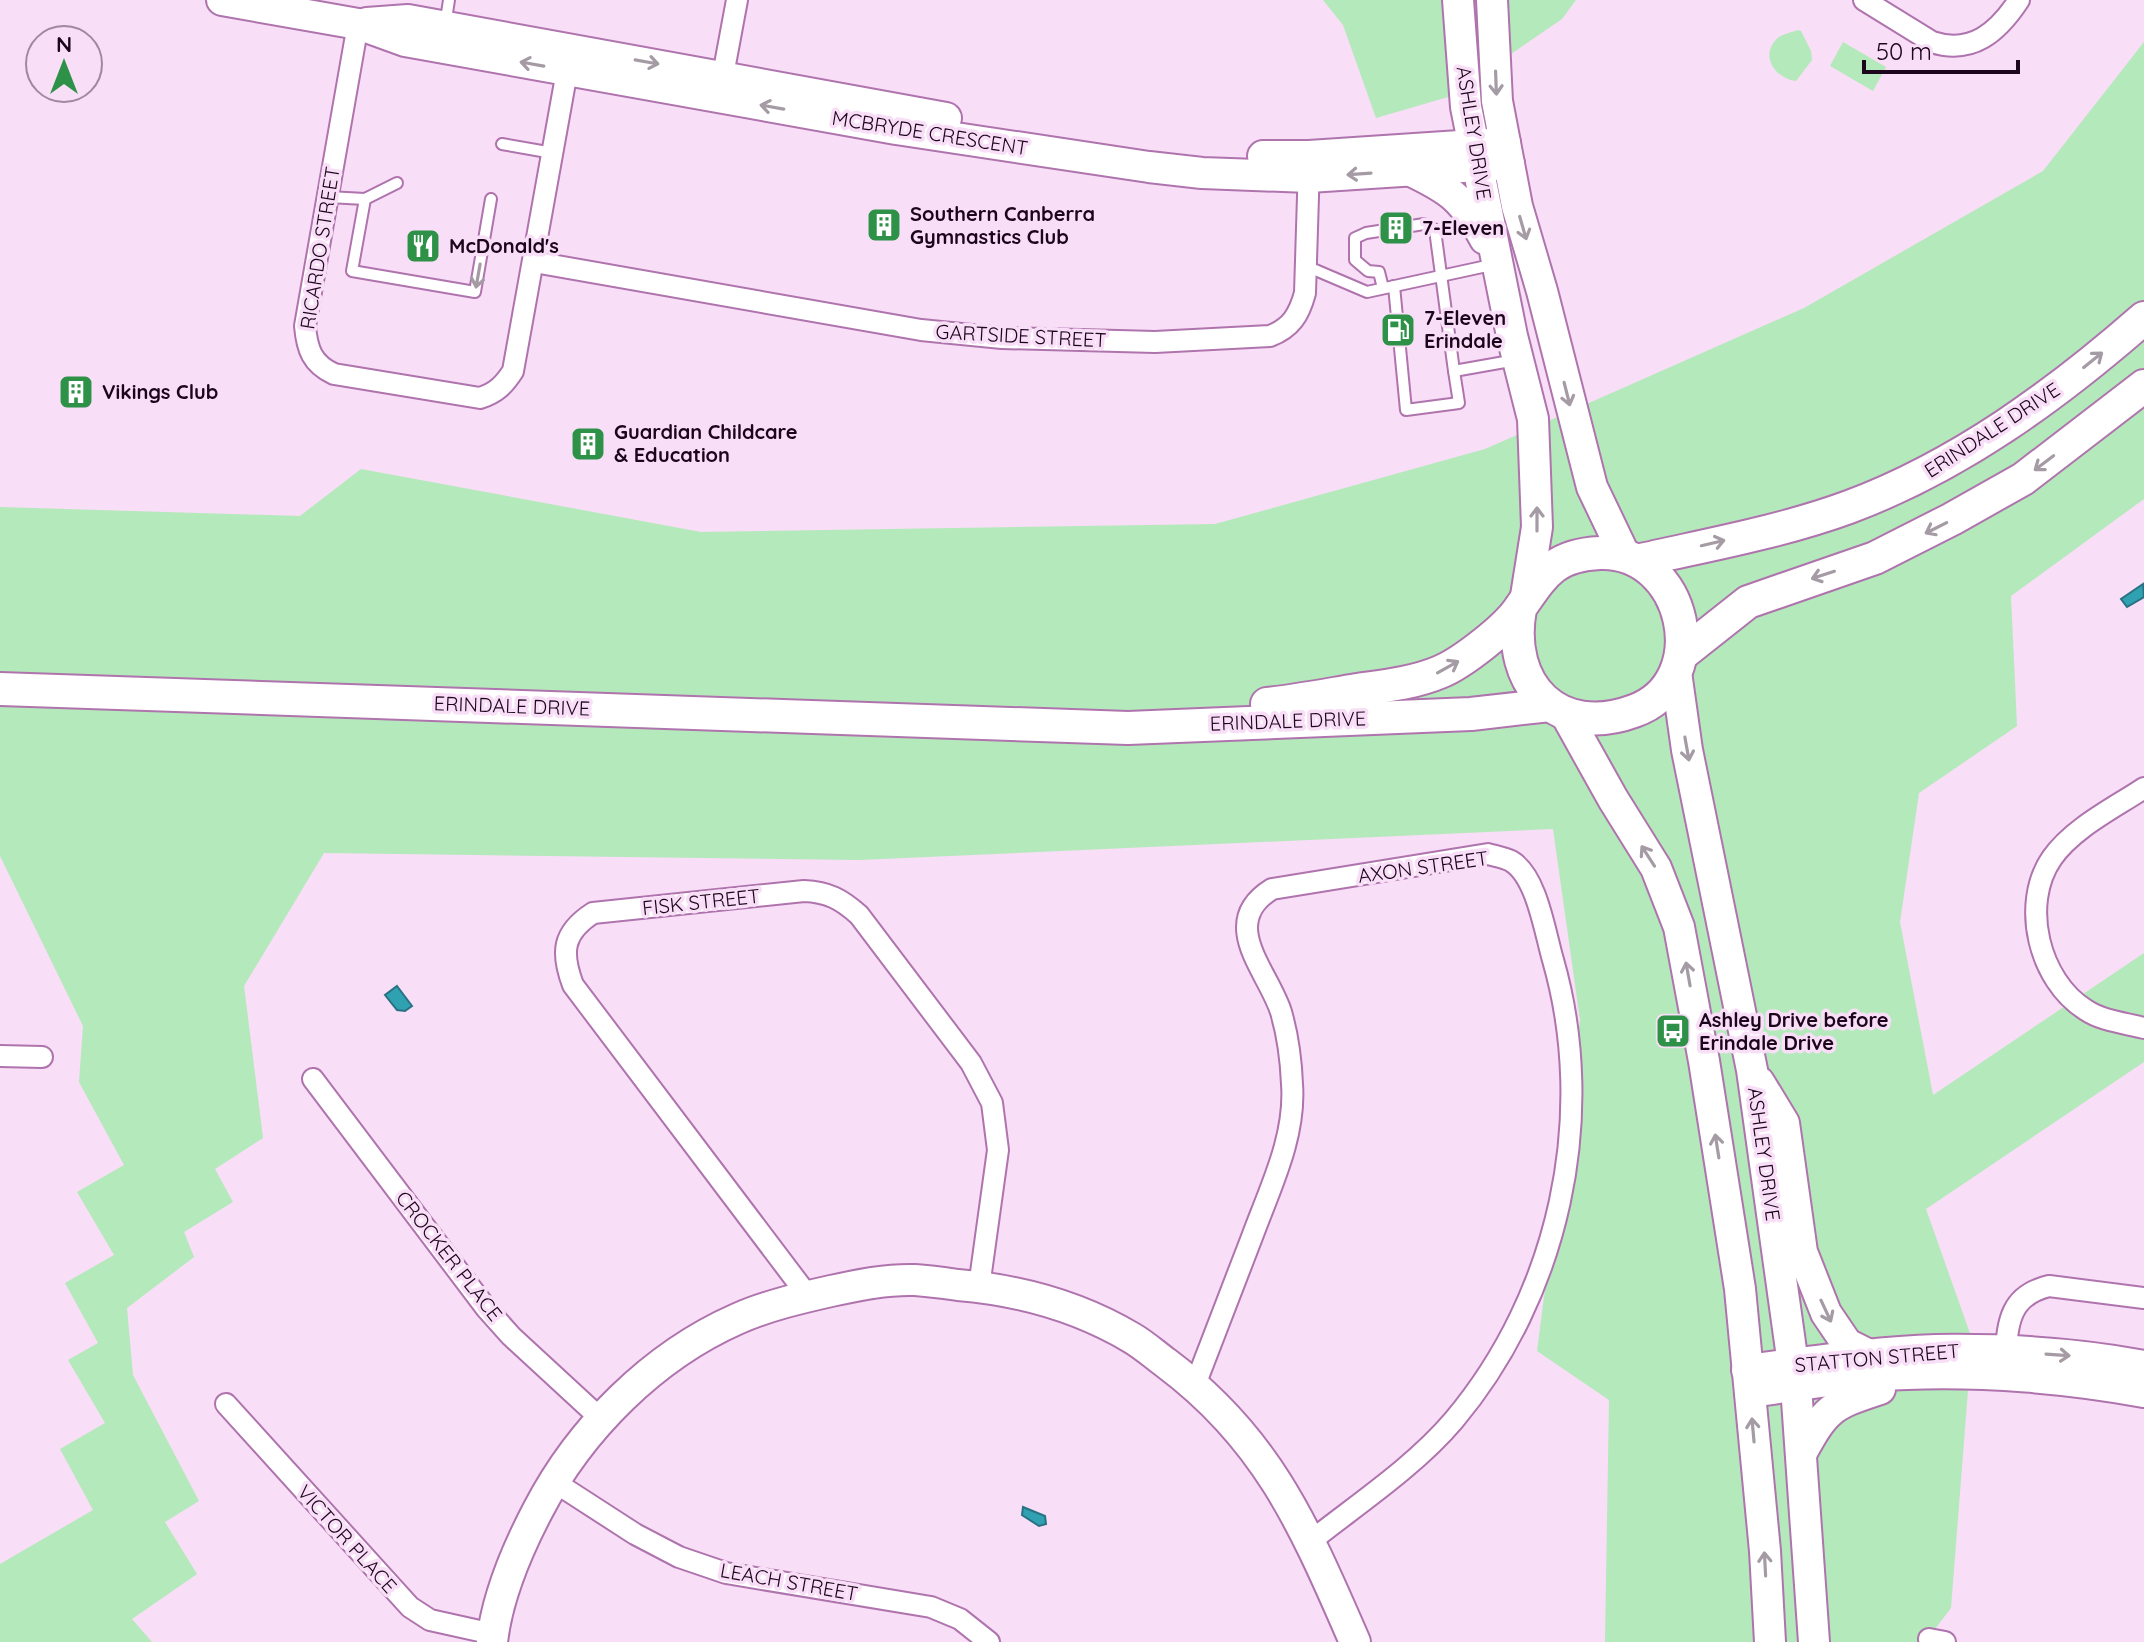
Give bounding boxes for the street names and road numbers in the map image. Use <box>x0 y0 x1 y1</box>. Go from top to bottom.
street label: ASHLEY DRIVE <box>1452 64 1497 201</box>
street label: MCBRYDE CRESCENT <box>830 105 1030 160</box>
street label: RICARDO STREET <box>294 165 345 331</box>
street label: GARTSIDE STREET <box>935 319 1107 352</box>
street label: ERINDALE DRIVE <box>1919 376 2064 483</box>
street label: ERINDALE DRIVE <box>433 690 591 721</box>
street label: ERINDALE DRIVE <box>1209 705 1367 736</box>
street label: AXON STREET <box>1356 845 1490 888</box>
street label: FISK STREET <box>641 883 761 920</box>
street label: ASHLEY DRIVE <box>1743 1086 1786 1222</box>
street label: CROCKER PLACE <box>391 1186 508 1326</box>
street label: STATTON STREET <box>1793 1338 1960 1377</box>
street label: VICTOR PLACE <box>292 1479 403 1598</box>
street label: LEACH STREET <box>718 1557 860 1606</box>

